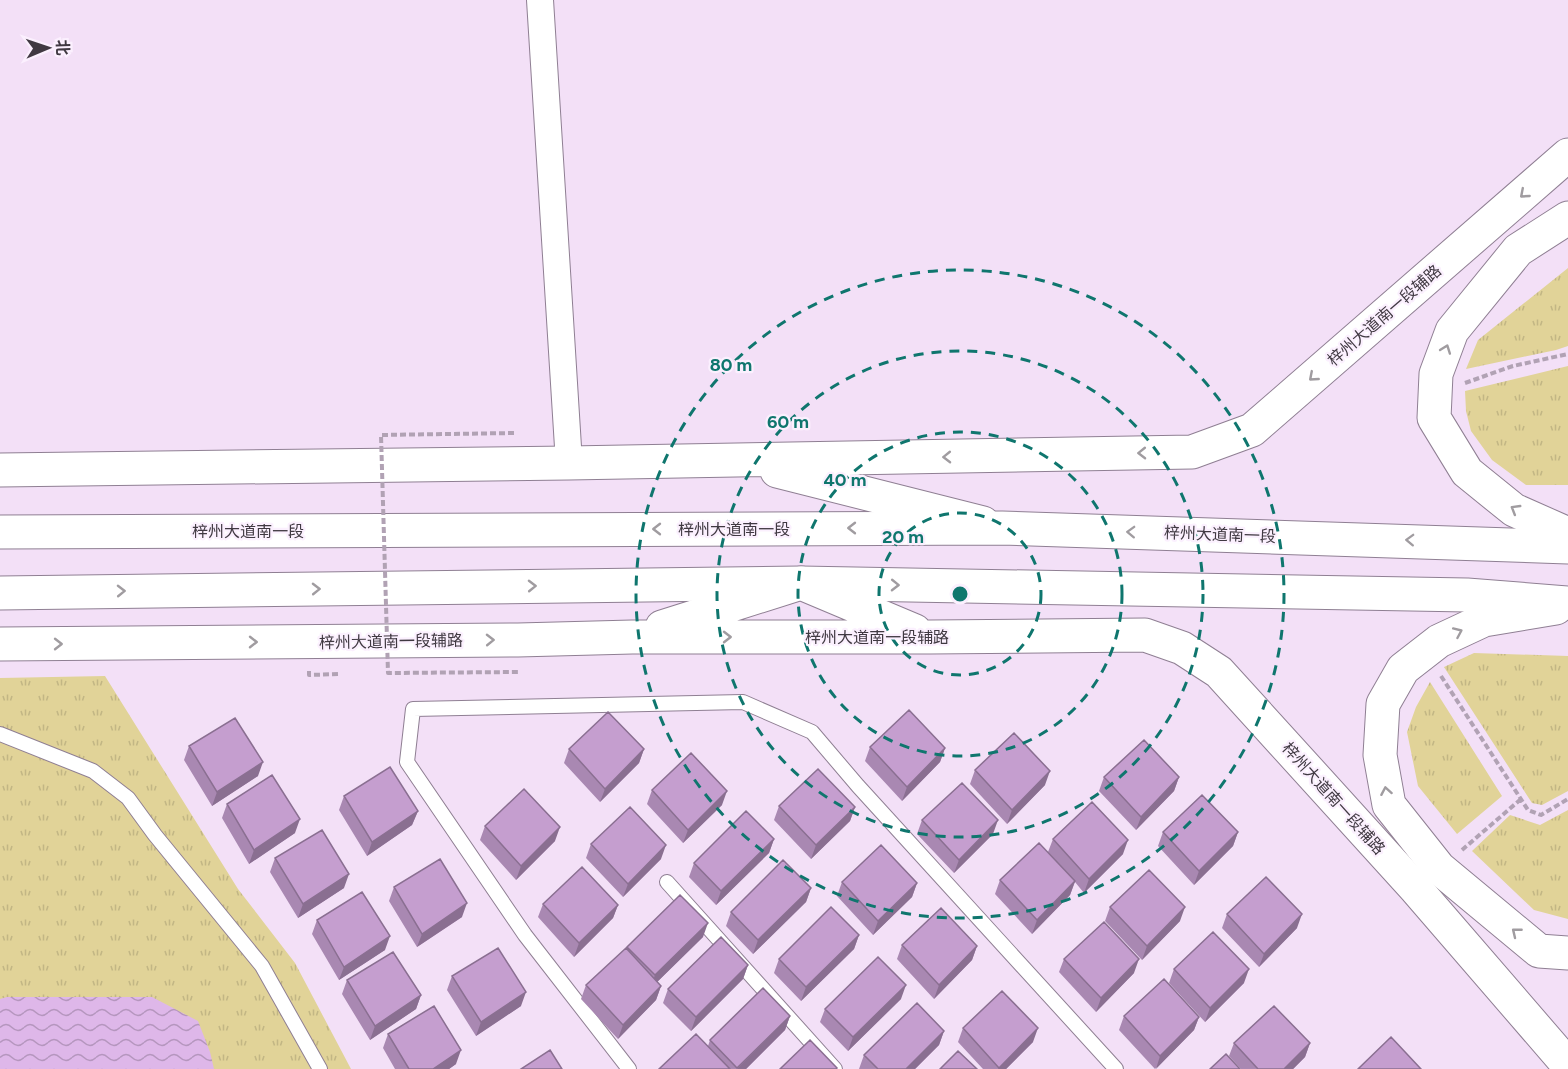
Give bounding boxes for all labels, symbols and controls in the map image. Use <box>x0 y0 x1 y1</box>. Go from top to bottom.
north arrow <box>18 18 78 78</box>
text: 北 <box>53 39 72 56</box>
one-way arrow <box>1520 186 1531 197</box>
street label: 梓州大道南一段辅路 <box>1324 261 1445 370</box>
one-way arrow <box>1438 344 1451 355</box>
text: 80 m <box>710 354 752 376</box>
one-way arrow <box>1310 370 1320 381</box>
text: 60 m <box>767 411 809 433</box>
one-way arrow <box>1138 447 1147 459</box>
one-way arrow <box>943 450 952 463</box>
text: 40 m <box>823 469 867 491</box>
one-way arrow <box>1511 505 1521 516</box>
street label: 梓州大道南一段 <box>678 520 790 539</box>
street label: 梓州大道南一段 <box>192 522 304 541</box>
one-way arrow <box>847 522 856 534</box>
one-way arrow <box>652 523 661 535</box>
street label: 梓州大道南一段 <box>1164 523 1276 546</box>
one-way arrow <box>1126 525 1135 538</box>
text: 20 m <box>882 526 924 548</box>
one-way arrow <box>1405 534 1414 547</box>
one-way arrow <box>891 579 900 591</box>
one-way arrow <box>528 580 537 593</box>
one-way arrow <box>312 583 321 595</box>
centre of rings <box>950 584 970 604</box>
one-way arrow <box>117 585 126 597</box>
one-way arrow <box>1452 627 1463 639</box>
street label: 梓州大道南一段辅路 <box>805 628 949 647</box>
street label: 梓州大道南一段辅路 <box>319 631 463 652</box>
one-way arrow <box>723 631 732 643</box>
one-way arrow <box>486 634 495 646</box>
one-way arrow <box>249 636 258 648</box>
one-way arrow <box>54 638 63 650</box>
street label: 梓州大道南一段辅路 <box>1278 738 1389 858</box>
one-way arrow <box>1381 787 1393 796</box>
one-way arrow <box>1512 928 1523 939</box>

